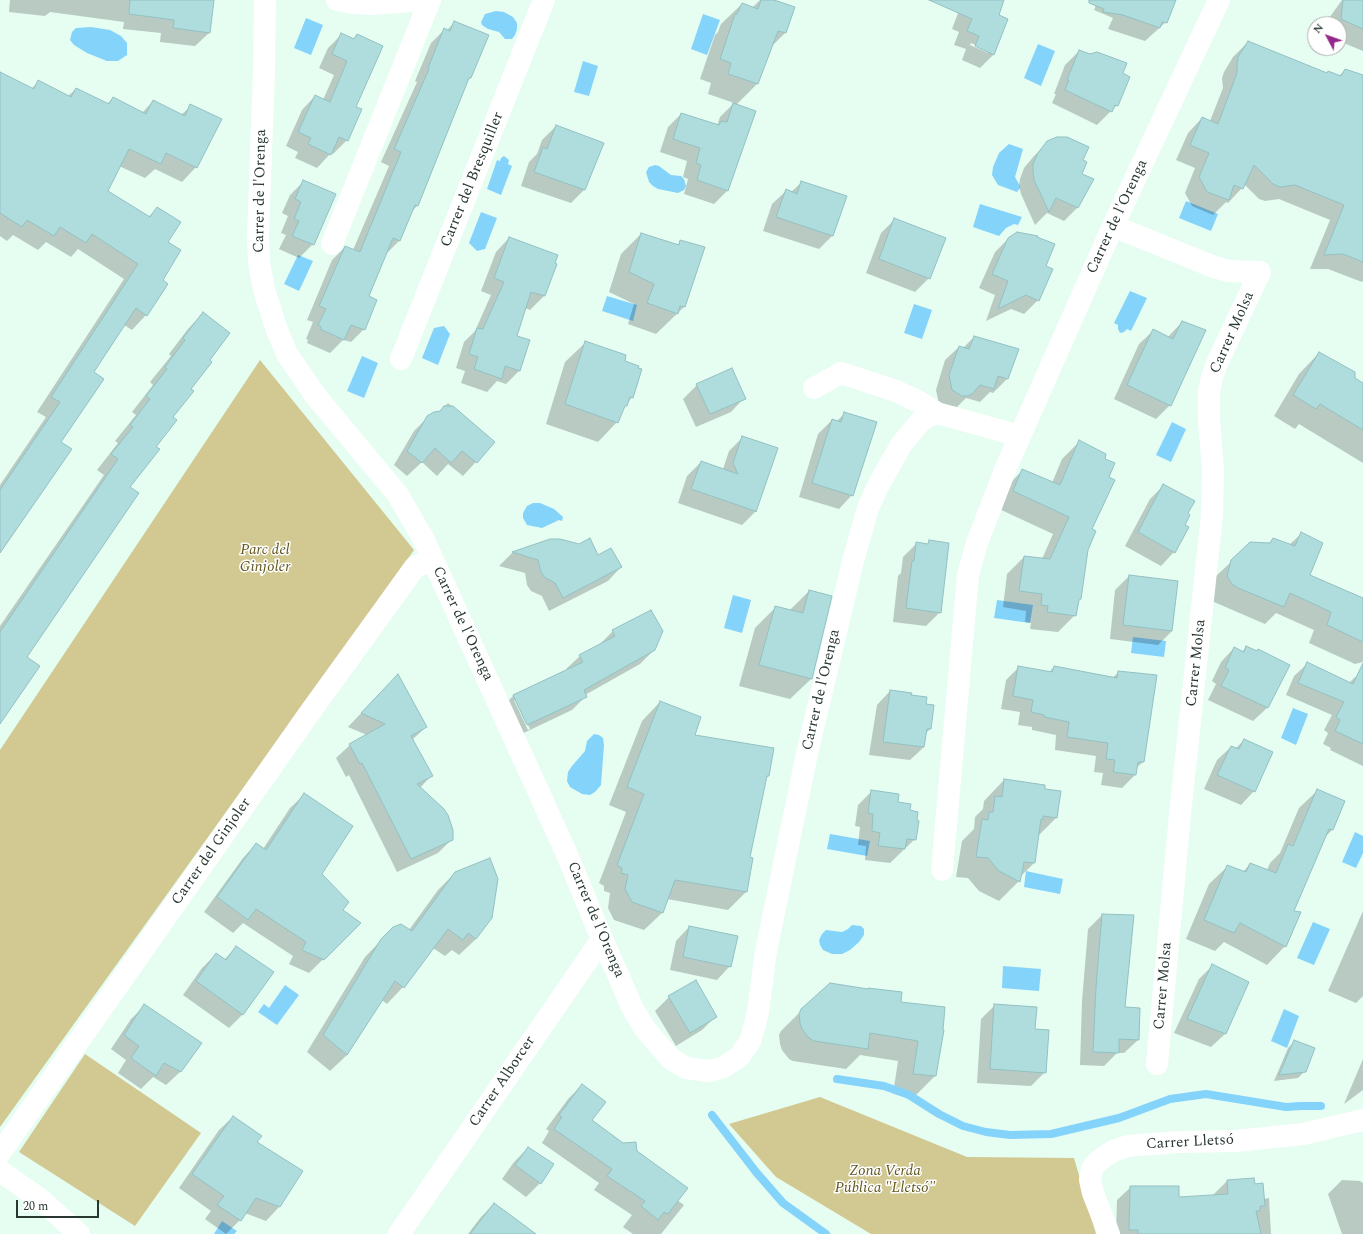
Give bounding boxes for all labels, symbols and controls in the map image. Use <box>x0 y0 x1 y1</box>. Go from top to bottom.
north arrow <box>1307 16 1347 56</box>
text: N <box>1309 19 1328 37</box>
street label: Carrer del Bresquiller <box>438 110 508 250</box>
street label: Carrer de l'Orenga <box>251 129 271 253</box>
street label: Carrer de l'Orenga <box>1084 157 1152 277</box>
street label: Carrer Molsa <box>1207 289 1259 377</box>
park label: Parc del Ginjoler <box>240 542 290 577</box>
street label: Carrer de l'Orenga <box>428 564 496 684</box>
street label: Carrer Molsa <box>1183 618 1211 708</box>
street label: Carrer de l'Orenga <box>799 628 845 752</box>
street label: Carrer del Ginjoler <box>168 795 256 909</box>
street label: Carrer de l'Orenga <box>562 859 628 981</box>
street label: Carrer Molsa <box>1151 941 1177 1031</box>
street label: Carrer Alborcer <box>466 1033 540 1131</box>
street label: Carrer Lletsó <box>1146 1132 1234 1154</box>
park label: Zona Verda Pública "Lletsó" <box>835 1163 935 1198</box>
scale bar <box>18 1192 101 1218</box>
text: 20 m <box>23 1197 48 1216</box>

